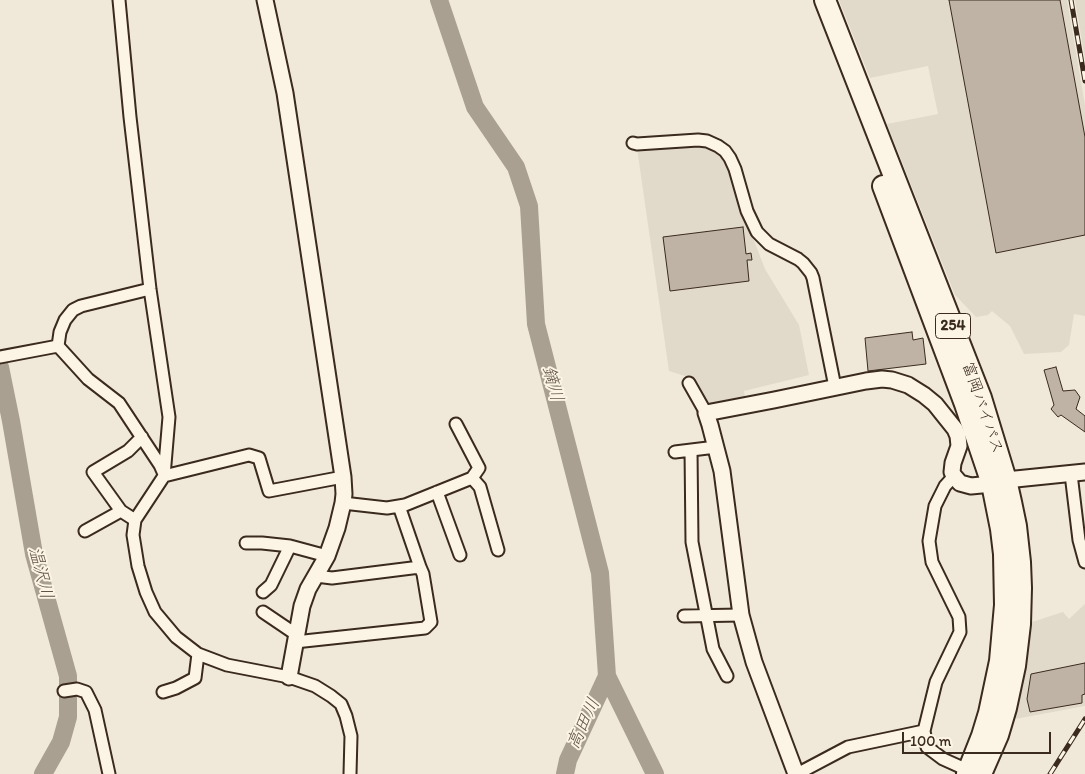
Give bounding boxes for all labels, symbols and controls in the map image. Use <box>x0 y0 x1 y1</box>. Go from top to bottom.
road number: 254 <box>936 314 970 338</box>
street label: 富岡バイパス <box>957 359 1007 457</box>
water label: 鏑川 <box>537 364 567 404</box>
water label: 温沢川 <box>23 544 57 602</box>
water label: 高田川 <box>563 695 605 753</box>
scale bar <box>905 722 1054 754</box>
text: 100 m <box>910 732 951 750</box>

